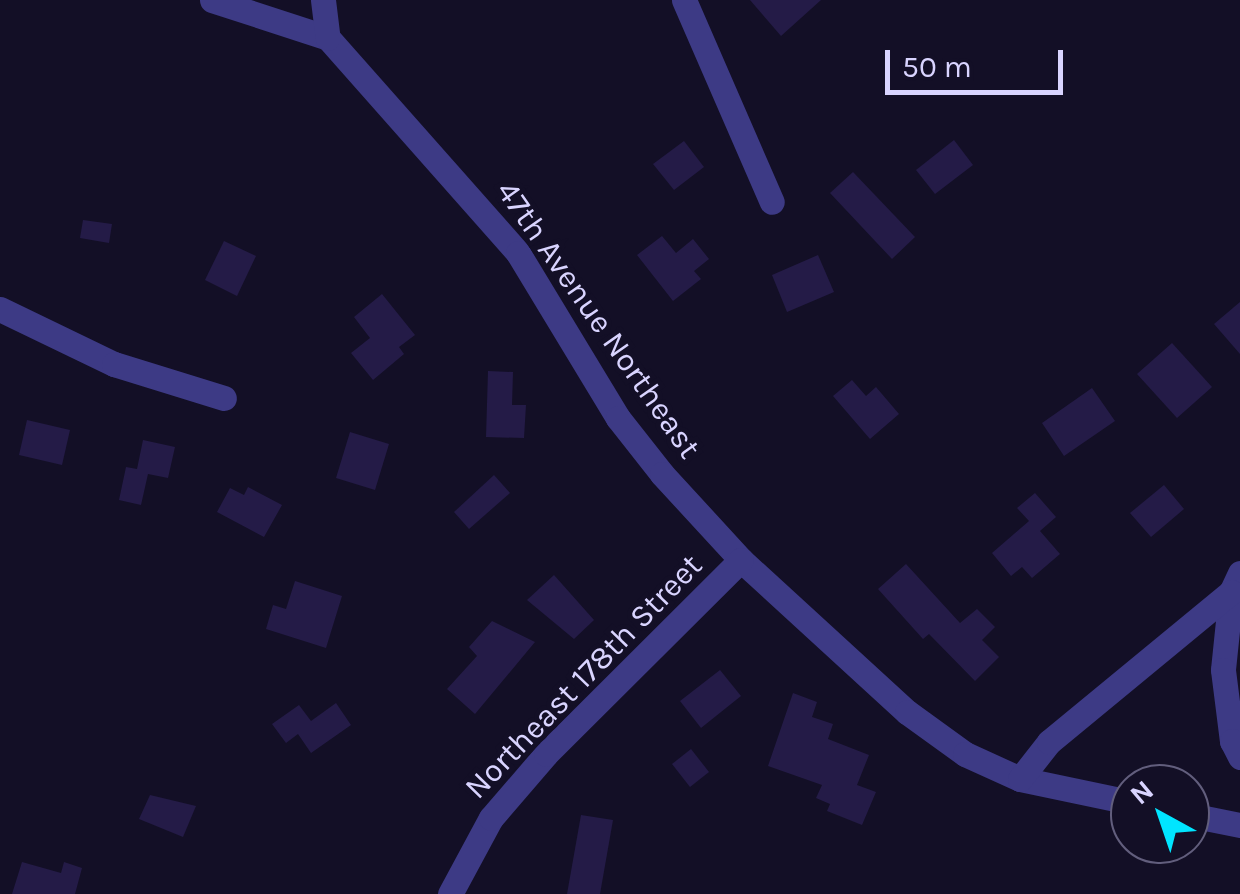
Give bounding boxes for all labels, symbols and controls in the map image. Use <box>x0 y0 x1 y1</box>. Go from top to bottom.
scale bar <box>890 30 1068 92</box>
text: 50 m <box>902 49 972 85</box>
street label: 47th Avenue Northeast <box>488 174 708 466</box>
street label: Northeast 178th Street <box>457 547 711 807</box>
north arrow <box>1110 764 1210 864</box>
text: N <box>1123 773 1160 811</box>

